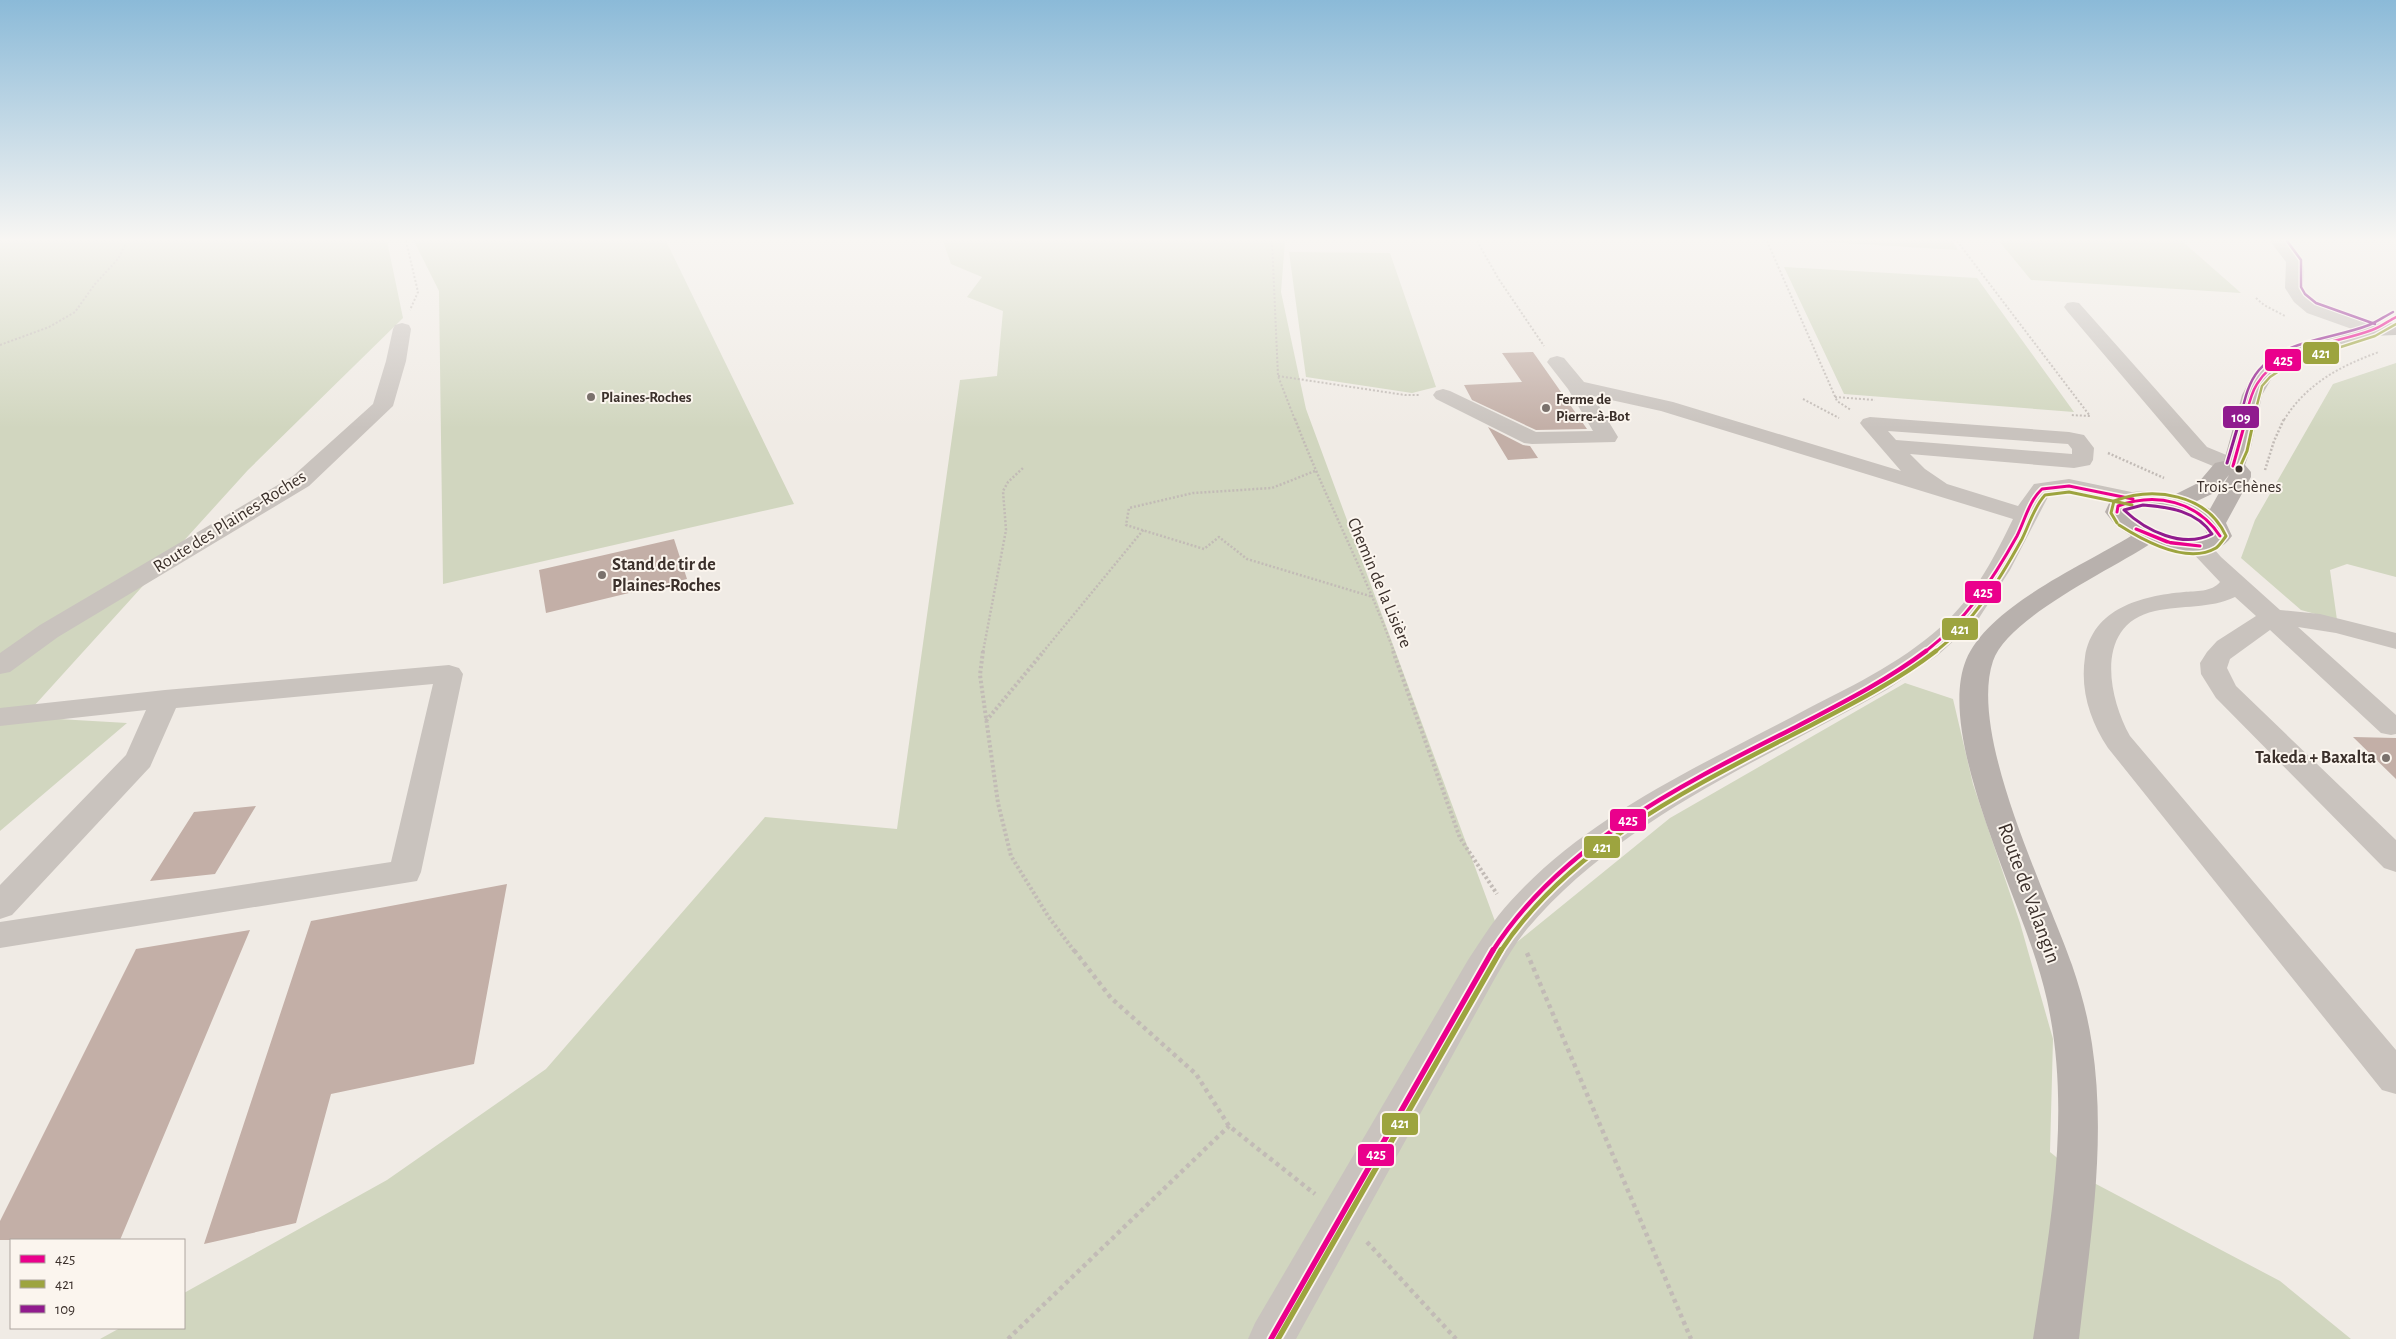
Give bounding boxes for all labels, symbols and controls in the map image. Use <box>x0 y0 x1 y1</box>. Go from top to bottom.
line badge: 421 <box>2302 341 2340 365</box>
text: 421 <box>2312 347 2330 361</box>
line badge: 425 <box>2264 348 2302 372</box>
text: 425 <box>2273 354 2293 368</box>
place label: Plaines-Roches <box>601 390 692 405</box>
marker: Plaines-Roches <box>585 391 597 403</box>
place label: Ferme de Pierre-à-Bot <box>1556 392 1630 424</box>
marker: Ferme de Pierre-à-Bot <box>1540 402 1552 414</box>
line badge: 109 <box>2222 405 2260 429</box>
text: 109 <box>2231 411 2251 425</box>
marker: Trois-Chènes <box>2234 464 2244 474</box>
street label: Route des Plaines-Roches <box>150 468 310 576</box>
place label: Trois-Chènes <box>2196 478 2282 495</box>
street label: Chemin de la Lisière <box>1343 515 1415 651</box>
place label: Stand de tir de Plaines-Roches <box>612 556 721 595</box>
marker: Stand de tir de Plaines-Roches <box>596 569 608 581</box>
line badge: 425 <box>1964 580 2002 604</box>
text: 425 <box>1973 586 1993 600</box>
line badge: 421 <box>1941 617 1979 641</box>
text: 421 <box>1951 623 1969 637</box>
place label: Takeda + Baxalta <box>2255 749 2376 767</box>
marker: Takeda + Baxalta <box>2380 752 2392 764</box>
line badge: 425 <box>1609 808 1647 832</box>
text: 425 <box>1618 814 1638 828</box>
street label: Route de Valangin <box>1994 820 2064 966</box>
line badge: 421 <box>1583 835 1621 859</box>
text: 421 <box>1593 841 1611 855</box>
line badge: 421 <box>1381 1112 1419 1136</box>
text: 421 <box>1391 1117 1409 1131</box>
line badge: 425 <box>1357 1143 1395 1167</box>
text: 425 <box>1366 1148 1386 1162</box>
legend <box>10 1239 185 1329</box>
text: 425 <box>55 1252 75 1267</box>
text: 421 <box>55 1277 74 1292</box>
text: 109 <box>55 1302 75 1317</box>

